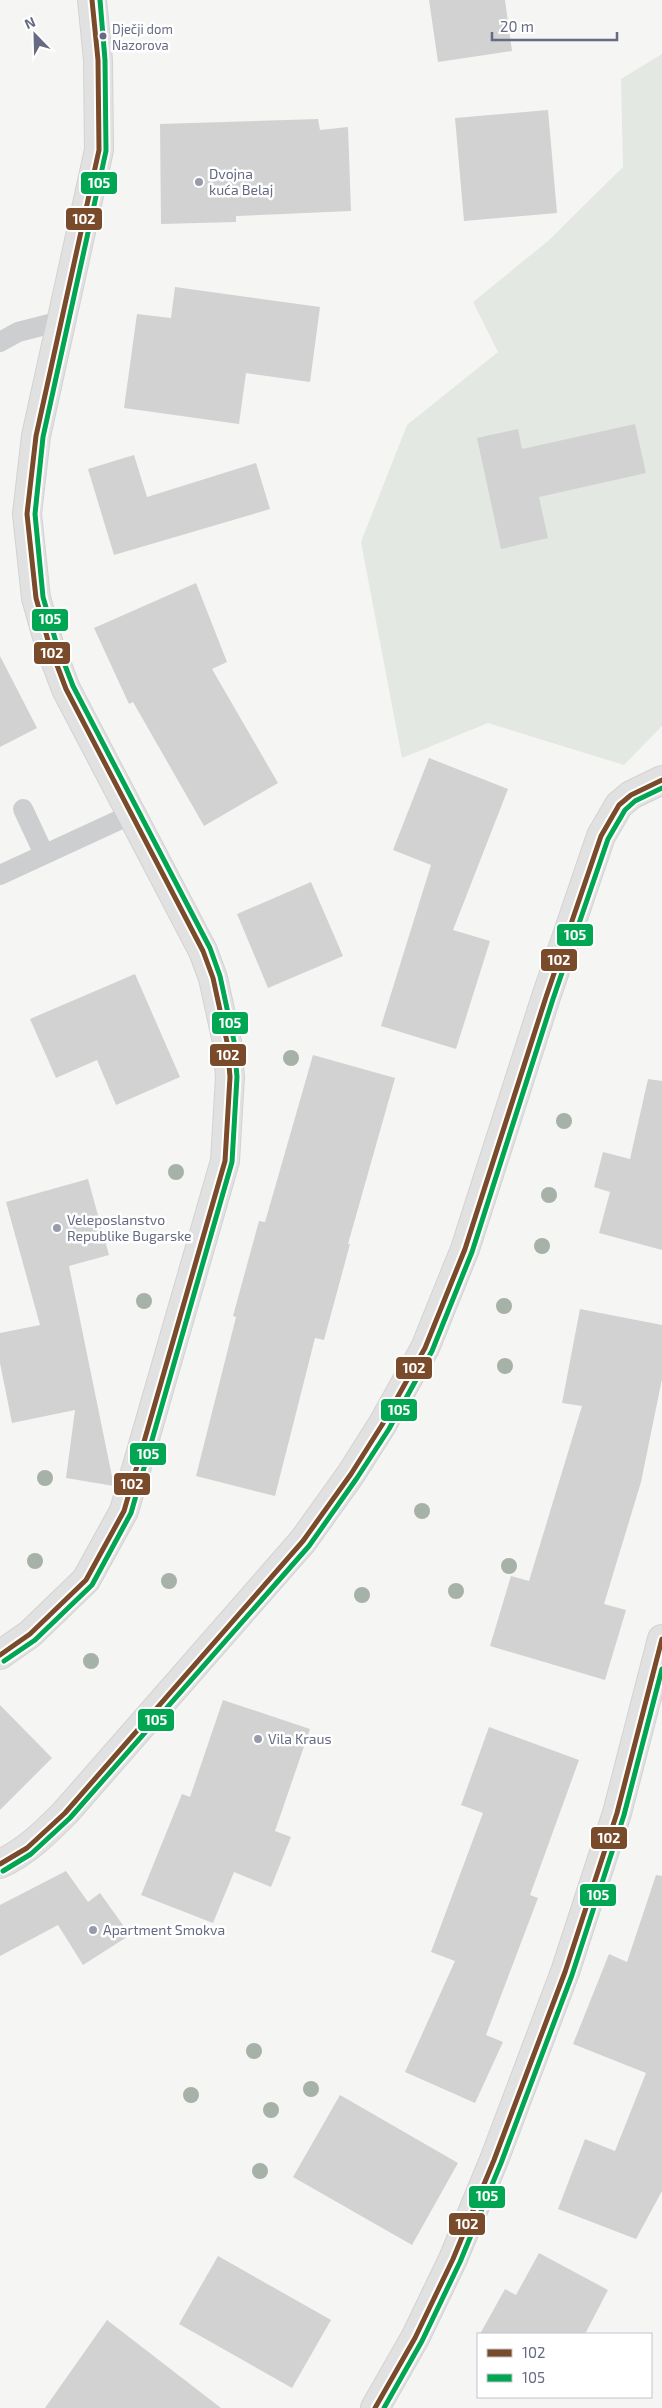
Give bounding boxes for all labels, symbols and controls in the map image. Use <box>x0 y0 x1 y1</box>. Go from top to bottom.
north arrow <box>10 10 60 60</box>
scale bar <box>492 10 617 42</box>
text: N <box>22 13 38 32</box>
text: 20 m <box>500 17 534 35</box>
place label: Dječji dom Nazorova <box>112 21 173 53</box>
marker: Dječji dom Nazorova <box>98 31 108 41</box>
place label: Dvojna kuća Belaj <box>209 165 273 198</box>
line badge: 105 <box>80 171 118 195</box>
text: 105 <box>88 174 111 191</box>
marker: Dvojna kuća Belaj <box>193 176 205 188</box>
line badge: 102 <box>65 207 103 231</box>
text: 102 <box>72 210 96 227</box>
line badge: 105 <box>31 608 69 632</box>
text: 105 <box>39 610 62 627</box>
line badge: 102 <box>33 641 71 665</box>
text: 102 <box>40 644 64 661</box>
line badge: 105 <box>556 923 594 947</box>
text: 105 <box>564 926 587 943</box>
line badge: 102 <box>540 948 578 972</box>
text: 102 <box>547 951 571 968</box>
line badge: 105 <box>211 1011 249 1035</box>
text: 105 <box>219 1014 242 1031</box>
line badge: 102 <box>209 1043 247 1067</box>
text: 102 <box>216 1046 240 1063</box>
place label: Veleposlanstvo Republike Bugarske <box>67 1211 192 1244</box>
marker: Veleposlanstvo Republike Bugarske <box>51 1222 63 1234</box>
line badge: 102 <box>395 1356 433 1380</box>
text: 102 <box>402 1359 426 1376</box>
line badge: 105 <box>380 1398 418 1422</box>
text: 105 <box>388 1401 411 1418</box>
line badge: 105 <box>129 1442 167 1466</box>
text: 105 <box>137 1445 160 1462</box>
line badge: 102 <box>113 1472 151 1496</box>
text: 102 <box>120 1475 144 1492</box>
line badge: 105 <box>137 1708 175 1732</box>
text: 105 <box>145 1711 168 1728</box>
place label: Vila Kraus <box>268 1730 332 1747</box>
marker: Vila Kraus <box>252 1733 264 1745</box>
line badge: 102 <box>590 1826 628 1850</box>
text: 102 <box>597 1829 621 1846</box>
line badge: 105 <box>579 1883 617 1907</box>
text: 105 <box>587 1886 610 1903</box>
place label: Apartment Smokva <box>103 1921 225 1938</box>
marker: Apartment Smokva <box>87 1924 99 1936</box>
line badge: 105 <box>468 2185 506 2209</box>
text: 105 <box>476 2187 499 2204</box>
line badge: 102 <box>448 2212 486 2236</box>
text: 102 <box>455 2215 479 2232</box>
legend <box>477 2333 652 2398</box>
text: 102 <box>522 2343 545 2361</box>
text: 105 <box>522 2368 545 2386</box>

